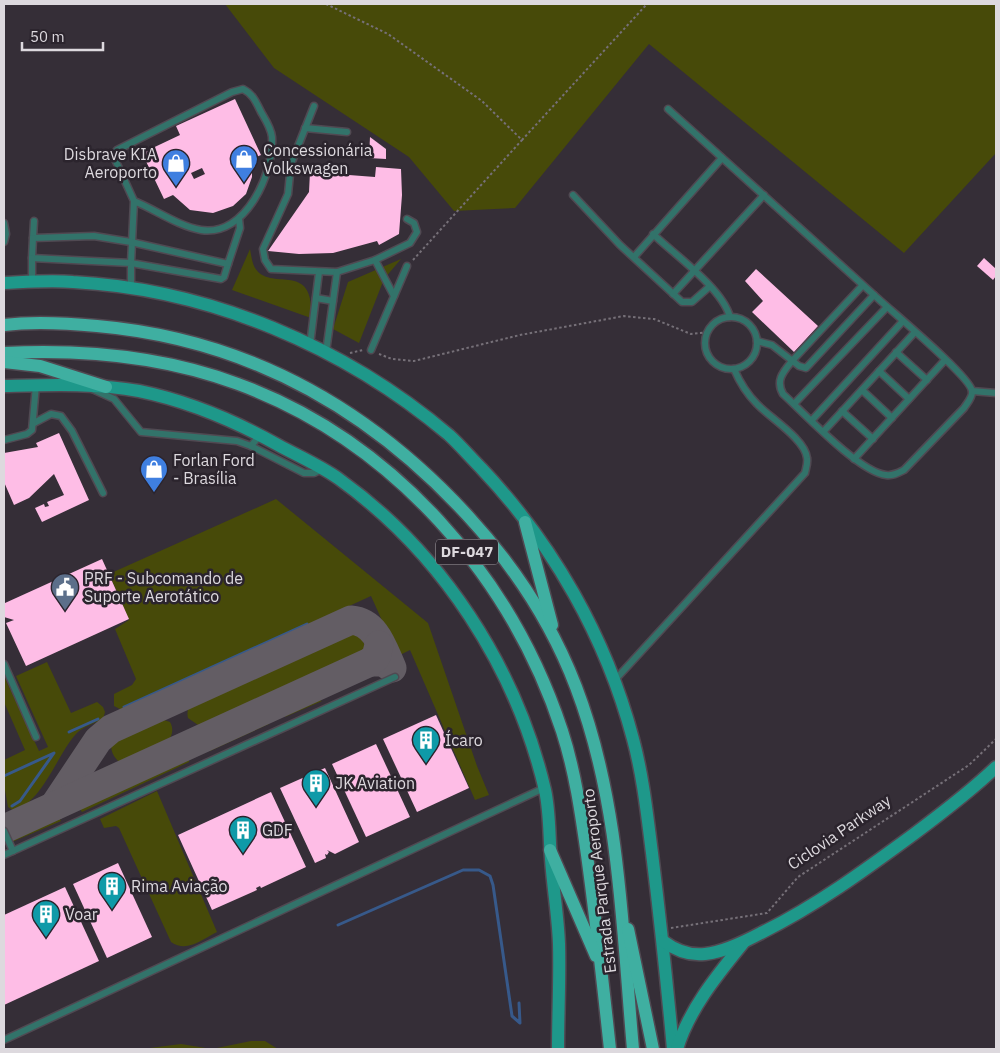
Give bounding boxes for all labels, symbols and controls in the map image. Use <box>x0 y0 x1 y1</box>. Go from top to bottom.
scale bar <box>22 20 104 52</box>
text: 50 m <box>30 27 65 46</box>
place label: Concessionária Volkswagen <box>263 140 373 178</box>
place label: Disbrave KIA Aeroporto <box>64 144 157 182</box>
shop icon: Concessionária Volkswagen <box>229 144 259 183</box>
shop icon: Disbrave KIA Aeroporto <box>161 148 191 187</box>
place label: Forlan Ford - Brasília <box>173 450 255 488</box>
shop icon: Forlan Ford - Brasília <box>139 454 169 493</box>
road number: DF-047 <box>436 540 498 564</box>
place label: PRF - Subcomando de Suporte Aerotático <box>84 568 243 606</box>
public building icon: PRF - Subcomando de Suporte Aerotático <box>50 572 80 611</box>
building icon: Ícaro <box>411 725 441 764</box>
place label: Ícaro <box>445 729 483 750</box>
building icon: JK Aviation <box>301 768 331 807</box>
place label: JK Aviation <box>335 773 415 793</box>
street label: Estrada Parque Aeroporto <box>578 788 620 974</box>
street label: Ciclovia Parkway <box>784 790 894 874</box>
building icon: GDF <box>228 815 258 854</box>
place label: GDF <box>262 820 293 840</box>
building icon: Rima Aviação <box>97 871 127 910</box>
place label: Rima Aviação <box>131 876 227 896</box>
building icon: Voar <box>31 899 61 938</box>
place label: Voar <box>65 904 98 924</box>

